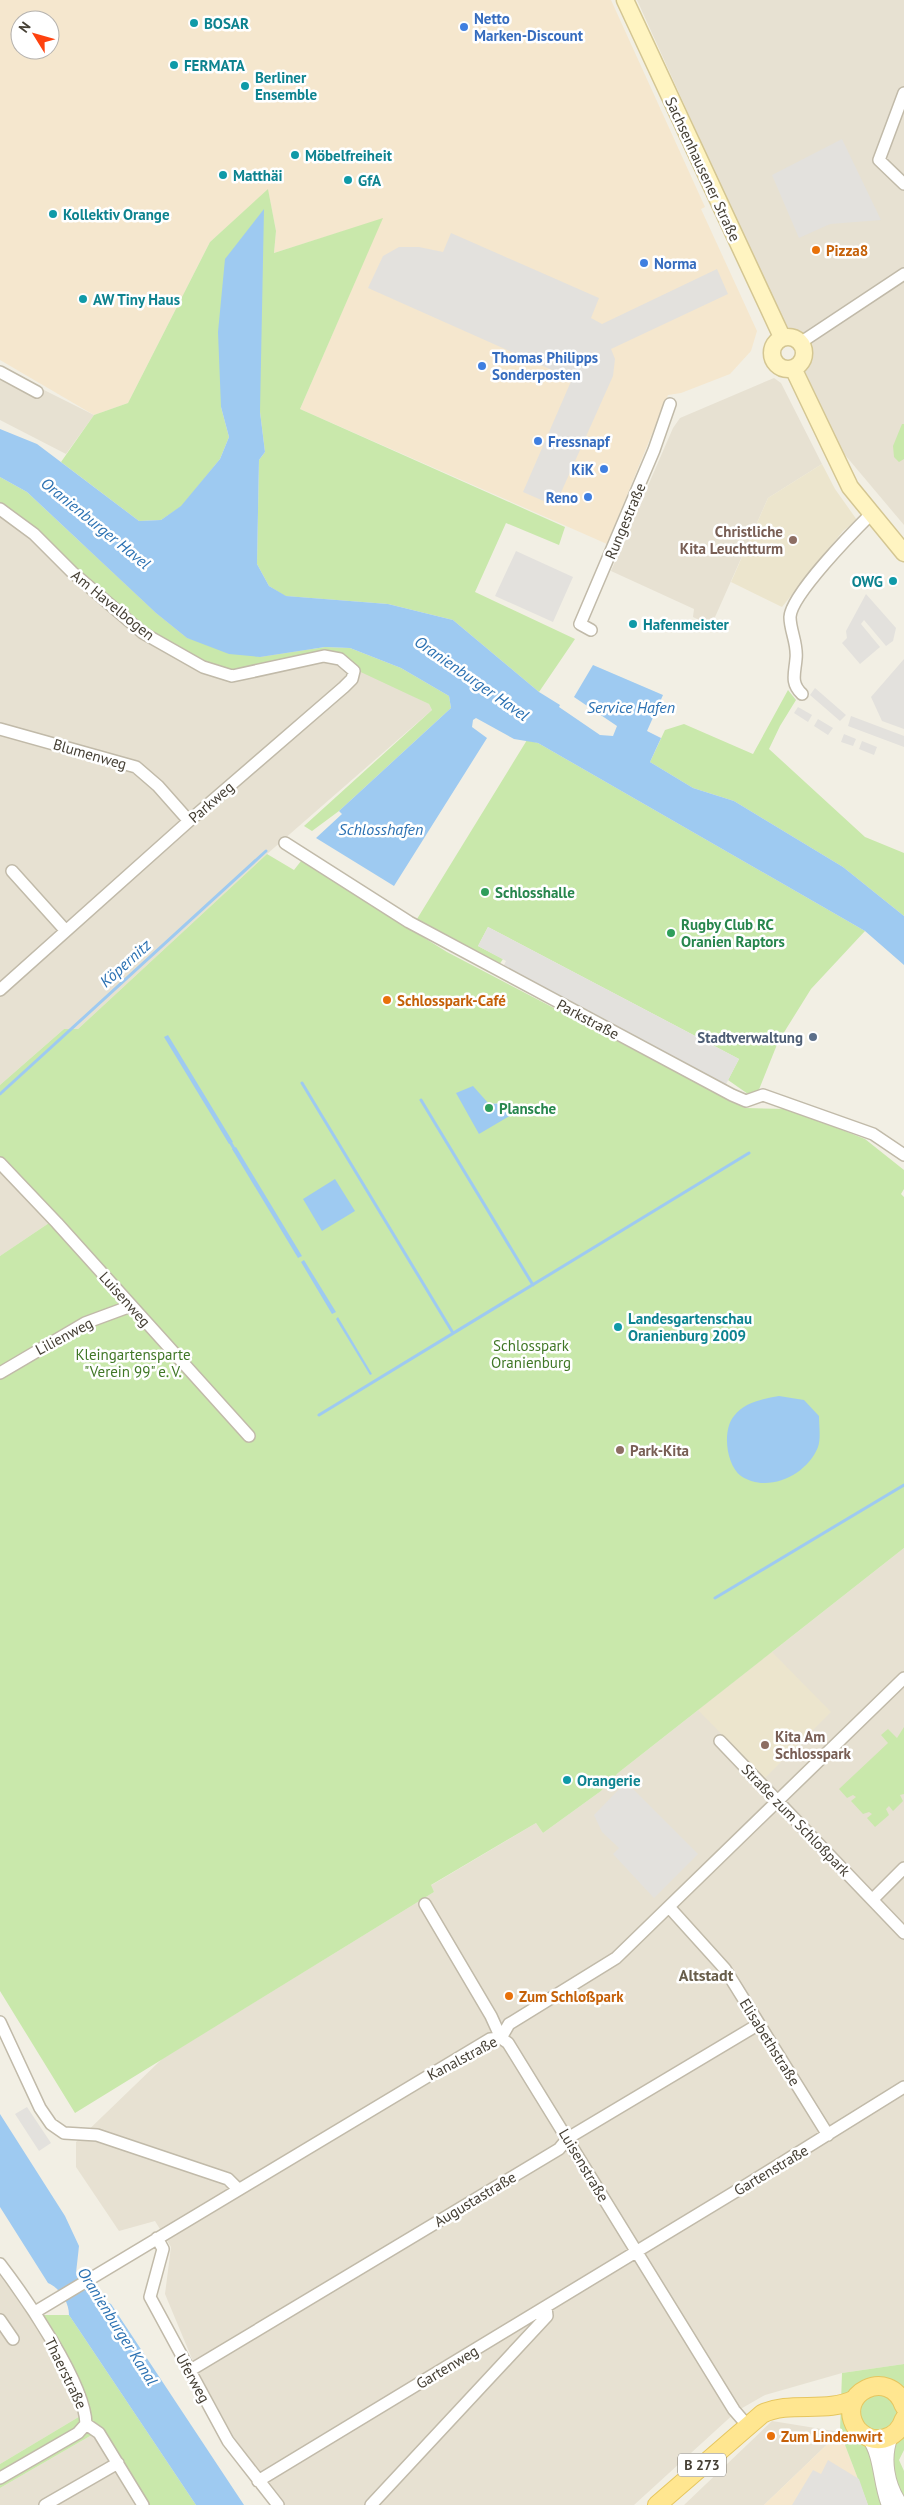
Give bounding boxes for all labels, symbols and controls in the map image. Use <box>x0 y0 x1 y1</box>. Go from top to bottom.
place label: Netto Marken-Discount <box>474 9 584 45</box>
north arrow <box>10 10 60 60</box>
place label: BOSAR <box>204 14 249 33</box>
marker: BOSAR <box>188 17 200 29</box>
text: N <box>15 18 35 36</box>
marker: Netto Marken-Discount <box>458 21 470 33</box>
place label: FERMATA <box>184 56 246 75</box>
marker: FERMATA <box>168 59 180 71</box>
place label: Berliner Ensemble <box>255 68 317 104</box>
marker: Berliner Ensemble <box>239 80 251 92</box>
street label: Sachsenhausener Straße <box>661 94 745 244</box>
place label: Möbelfreiheit <box>305 146 393 165</box>
marker: Möbelfreiheit <box>289 149 301 161</box>
place label: Matthäi <box>233 166 282 185</box>
marker: Matthäi <box>217 169 229 181</box>
place label: GfA <box>358 171 382 190</box>
marker: GfA <box>342 174 354 186</box>
place label: Kollektiv Orange <box>63 205 170 224</box>
marker: Kollektiv Orange <box>47 208 59 220</box>
place label: Pizza8 <box>826 241 868 260</box>
marker: Pizza8 <box>810 244 822 256</box>
place label: Norma <box>654 254 697 273</box>
marker: Norma <box>638 257 650 269</box>
place label: AW Tiny Haus <box>93 290 180 309</box>
marker: AW Tiny Haus <box>77 293 89 305</box>
place label: Thomas Philipps Sonderposten <box>492 348 598 384</box>
marker: Thomas Philipps Sonderposten <box>476 360 488 372</box>
place label: Fressnapf <box>548 432 611 451</box>
marker: Fressnapf <box>532 435 544 447</box>
place label: KiK <box>571 460 595 479</box>
marker: KiK <box>598 463 610 475</box>
water label: Oranienburger Havel <box>37 473 155 574</box>
street label: Rungestraße <box>600 480 650 562</box>
place label: Reno <box>546 488 578 507</box>
marker: Reno <box>582 491 594 503</box>
place label: Christliche Kita Leuchtturm <box>680 522 783 558</box>
marker: Christliche Kita Leuchtturm <box>787 534 799 546</box>
street label: Am Havelbogen <box>68 566 158 644</box>
place label: OWG <box>852 572 883 591</box>
marker: OWG <box>887 575 899 587</box>
place label: Hafenmeister <box>643 615 730 634</box>
marker: Hafenmeister <box>627 618 639 630</box>
water label: Oranienburger Havel <box>411 631 534 725</box>
water label: Service Hafen <box>587 697 675 717</box>
street label: Blumenweg <box>51 734 129 774</box>
street label: Parkweg <box>184 777 238 827</box>
water label: Schlosshafen <box>339 819 423 839</box>
place label: Schlosshalle <box>495 883 575 902</box>
marker: Schlosshalle <box>479 886 491 898</box>
place label: Rugby Club RC Oranien Raptors <box>681 915 785 951</box>
marker: Rugby Club RC Oranien Raptors <box>665 927 677 939</box>
water label: Köpernitz <box>95 934 156 991</box>
place label: Schlosspark-Café <box>397 991 506 1010</box>
marker: Schlosspark-Café <box>381 994 393 1006</box>
street label: Parkstraße <box>554 995 622 1043</box>
place label: Stadtverwaltung <box>697 1028 803 1047</box>
marker: Stadtverwaltung <box>807 1031 819 1043</box>
place label: Plansche <box>499 1099 557 1118</box>
marker: Plansche <box>483 1102 495 1114</box>
street label: Luisenweg <box>95 1267 155 1331</box>
place label: Landesgartenschau Oranienburg 2009 <box>628 1309 752 1345</box>
street label: Lilienweg <box>32 1313 96 1359</box>
marker: Landesgartenschau Oranienburg 2009 <box>612 1321 624 1333</box>
park label: Schlosspark Oranienburg <box>491 1336 571 1372</box>
park label: Kleingartensparte "Verein 99" e. V. <box>75 1345 191 1381</box>
place label: Park-Kita <box>630 1441 689 1460</box>
marker: Park-Kita <box>614 1444 626 1456</box>
place label: Kita Am Schlosspark <box>775 1727 852 1763</box>
marker: Kita Am Schlosspark <box>759 1739 771 1751</box>
street label: Straße zum Schloßpark <box>738 1760 855 1881</box>
place label: Orangerie <box>577 1771 641 1790</box>
marker: Orangerie <box>561 1774 573 1786</box>
district label: Altstadt <box>679 1965 734 1985</box>
place label: Zum Schloßpark <box>519 1987 624 2006</box>
marker: Zum Schloßpark <box>503 1990 515 2002</box>
street label: Elisabethstraße <box>736 1995 804 2089</box>
street label: Kanalstraße <box>424 2032 500 2084</box>
street label: Luisenstraße <box>555 2125 613 2205</box>
street label: Gartenstraße <box>730 2140 812 2200</box>
street label: Augustastraße <box>431 2167 519 2231</box>
water label: Oranienburger Kanal <box>74 2263 163 2389</box>
street label: Thaerstraße <box>41 2334 91 2412</box>
street label: Gartenweg <box>412 2341 482 2393</box>
street label: Uferweg <box>172 2350 214 2406</box>
place label: Zum Lindenwirt <box>781 2427 883 2446</box>
marker: Zum Lindenwirt <box>765 2430 777 2442</box>
road number: B 273 <box>678 2454 726 2476</box>

